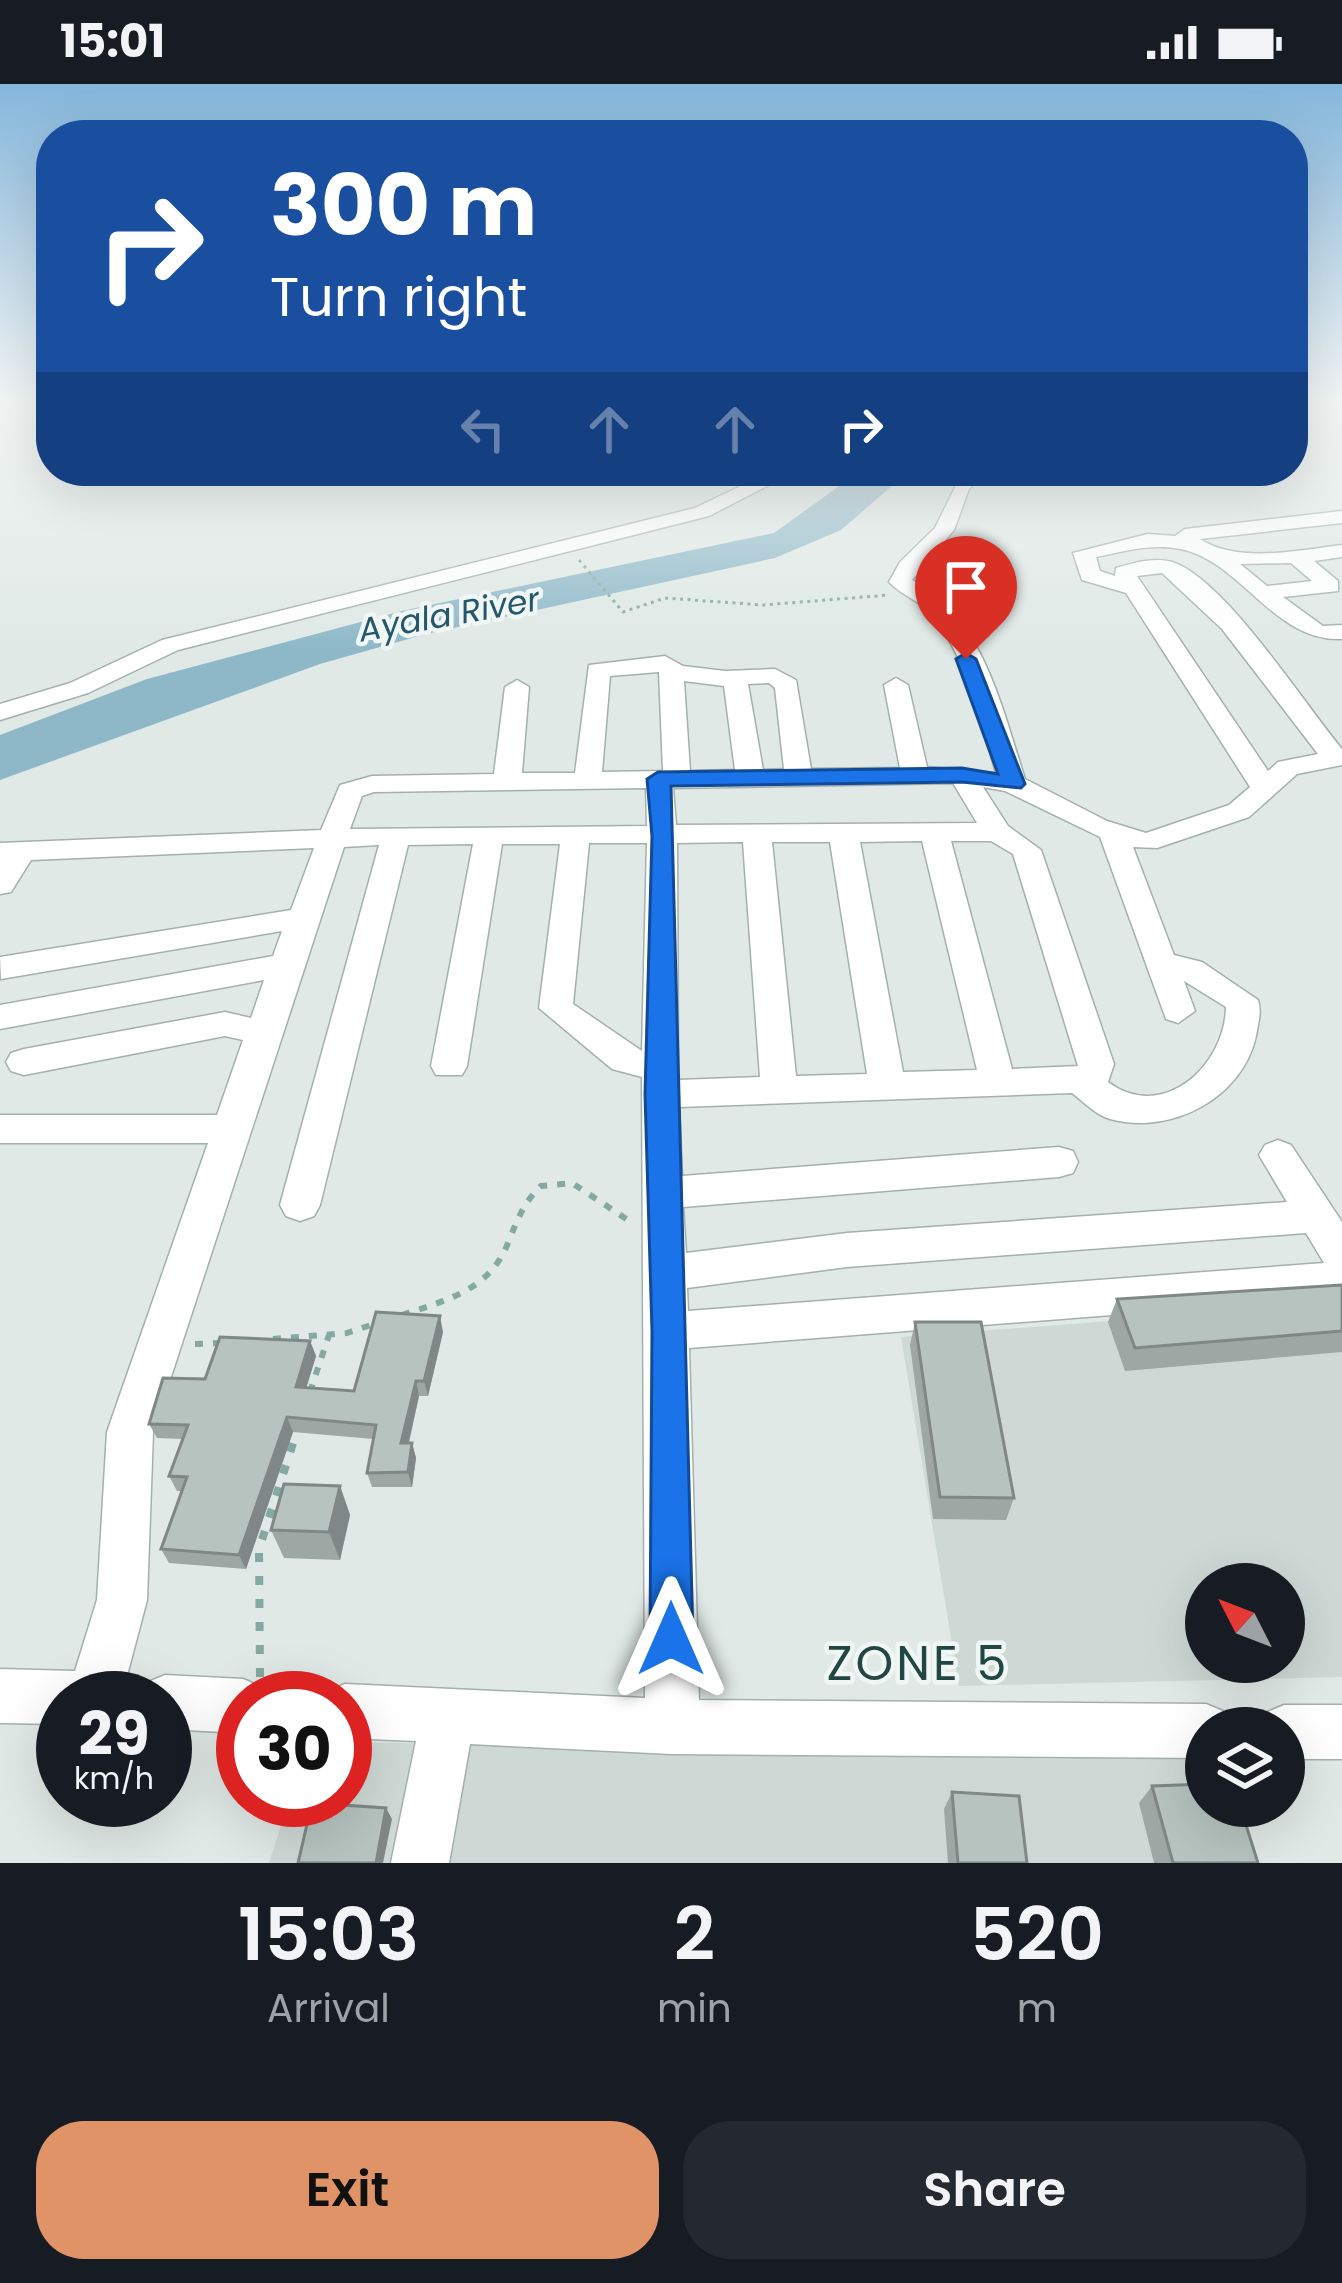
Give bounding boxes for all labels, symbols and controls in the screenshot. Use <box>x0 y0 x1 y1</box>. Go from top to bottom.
text: 15:01 <box>60 10 165 73</box>
text: 300 m <box>270 147 537 264</box>
icon: right <box>72 168 228 324</box>
text: Turn right <box>270 259 527 335</box>
icon: left <box>450 396 516 462</box>
icon: ahead <box>576 396 642 462</box>
icon: ahead <box>702 396 768 462</box>
icon: right <box>828 396 894 462</box>
pin <box>915 536 1017 659</box>
icon: arrive <box>933 554 999 620</box>
water label: Ayala River <box>354 575 544 654</box>
north arrow <box>1185 1563 1305 1683</box>
map controls <box>1185 1563 1305 1827</box>
position arrow <box>608 1576 734 1702</box>
district label: ZONE 5 <box>826 1630 1010 1697</box>
speed limit sign: 30 <box>216 1671 372 1827</box>
text: 29 <box>78 1692 150 1776</box>
button: layers <box>1185 1707 1305 1827</box>
text: km/h <box>74 1757 154 1800</box>
text: 15:03 <box>238 1884 419 1985</box>
text: 2 <box>674 1884 715 1985</box>
text: 520 <box>970 1884 1104 1985</box>
text: Arrival <box>267 1981 390 2036</box>
text: min <box>657 1981 732 2036</box>
text: m <box>1017 1981 1057 2036</box>
button: Exit <box>36 2121 659 2259</box>
button: Share <box>683 2121 1306 2259</box>

